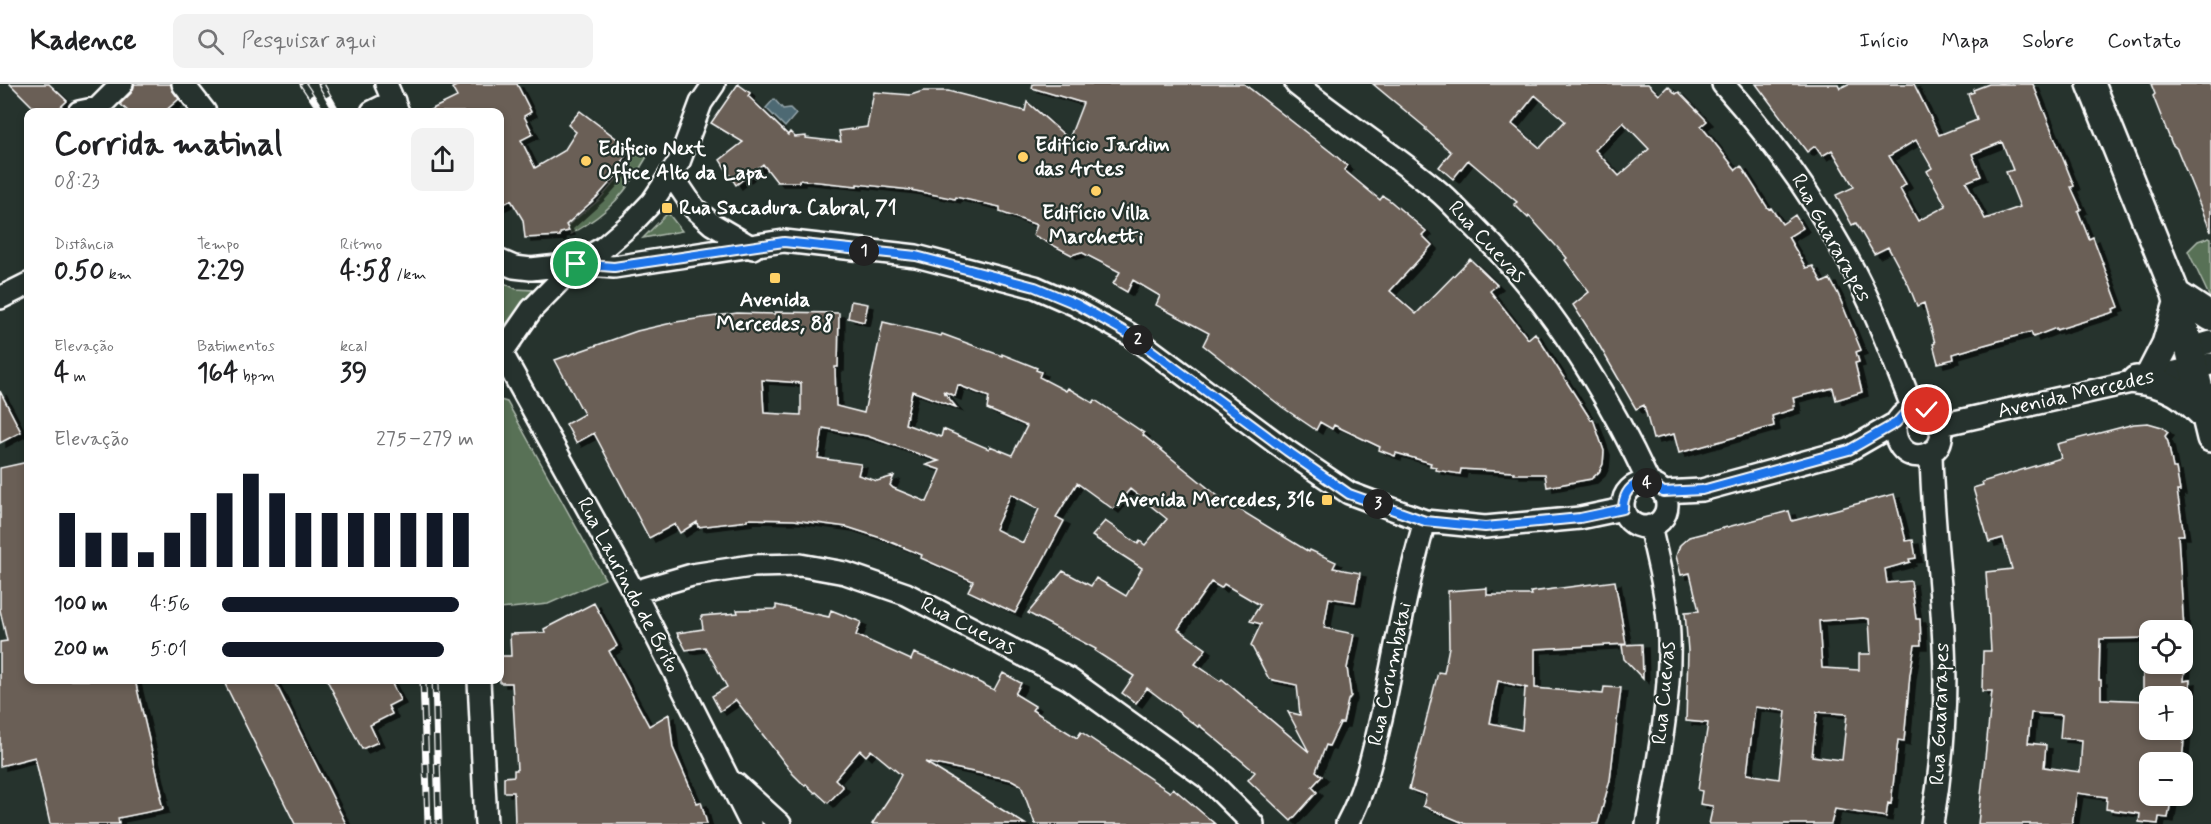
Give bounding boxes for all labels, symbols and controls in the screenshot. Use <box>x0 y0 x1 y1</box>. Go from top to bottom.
search box <box>173 14 593 68</box>
text: Kadence <box>30 23 137 60</box>
icon: search <box>194 25 227 58</box>
text: Pesquisar aqui <box>242 27 376 55</box>
text: Início <box>1859 27 1909 55</box>
text: Mapa <box>1942 27 1989 55</box>
text: Sobre <box>2022 27 2074 55</box>
text: Contato <box>2107 27 2181 55</box>
text: Corrida matinal <box>54 123 282 167</box>
button: share <box>411 128 474 191</box>
place label: Edifício Jardim das Artes <box>1035 131 1170 183</box>
place label: Edificio Next Office Alto da Lapa <box>598 135 768 187</box>
marker: Edifício Jardim das Artes <box>1016 150 1030 164</box>
marker: Edificio Next Office Alto da Lapa <box>579 154 593 168</box>
text: 08:23 <box>54 168 100 195</box>
street label: Rua Guararapes <box>1784 169 1878 307</box>
marker: Edifício Villa Marchetti <box>1089 184 1103 198</box>
place label: Rua Sacadura Cabral, 71 <box>679 194 897 222</box>
street label: Rua Cuevas <box>1442 195 1532 289</box>
place label: Edifício Villa Marchetti <box>1042 199 1150 251</box>
marker: Rua Sacadura Cabral, 71 <box>660 201 674 215</box>
text: Distância <box>54 234 114 255</box>
text: Tempo <box>197 234 239 255</box>
text: Ritmo <box>340 234 382 255</box>
pin: 1 <box>849 236 879 266</box>
pin <box>550 238 601 289</box>
text: 1 <box>860 240 868 261</box>
icon: arrive <box>559 247 592 280</box>
text: 0.50 <box>54 255 104 289</box>
text: 2:29 <box>197 255 245 289</box>
text: 4:58 <box>340 255 392 289</box>
text: km <box>104 264 132 285</box>
text: /km <box>392 264 427 285</box>
marker: Avenida Mercedes, 88 <box>768 271 782 285</box>
place label: Avenida Mercedes, 88 <box>716 286 834 338</box>
pin: 2 <box>1123 325 1153 355</box>
text: 2 <box>1134 329 1142 350</box>
text: Elevação <box>54 336 114 357</box>
text: Batimentos <box>197 336 275 357</box>
text: kcal <box>340 336 367 357</box>
text: 4 <box>54 357 69 391</box>
text: 164 <box>197 357 238 391</box>
text: 39 <box>340 357 367 391</box>
street label: Avenida Mercedes <box>1995 362 2157 426</box>
text: m <box>69 366 86 387</box>
text: bpm <box>238 366 275 387</box>
pin <box>1901 384 1952 435</box>
icon: check <box>1910 393 1943 426</box>
text: Elevação <box>54 426 129 453</box>
text: 275–279 m <box>376 426 474 453</box>
pin: 4 <box>1632 468 1662 498</box>
text: 4 <box>1642 472 1652 493</box>
place label: Avenida Mercedes, 316 <box>1116 486 1315 514</box>
pin: 3 <box>1363 489 1393 519</box>
street label: Rua Laurindo de Brito <box>570 492 686 678</box>
marker: Avenida Mercedes, 316 <box>1320 493 1334 507</box>
text: 3 <box>1374 493 1382 514</box>
street label: Rua Cuevas <box>916 590 1020 662</box>
text: 100 m <box>54 591 108 618</box>
text: 4:56 <box>150 591 190 618</box>
street label: Rua Corumbatai <box>1361 599 1419 748</box>
map controls <box>2139 620 2193 806</box>
button: locate <box>2139 620 2193 674</box>
text: 200 m <box>54 636 109 663</box>
text: 5:01 <box>150 636 187 663</box>
street label: Rua Cuevas <box>1646 640 1682 746</box>
street label: Rua Guararapes <box>1924 642 1956 786</box>
button: + <box>2139 686 2193 740</box>
button: − <box>2139 752 2193 806</box>

